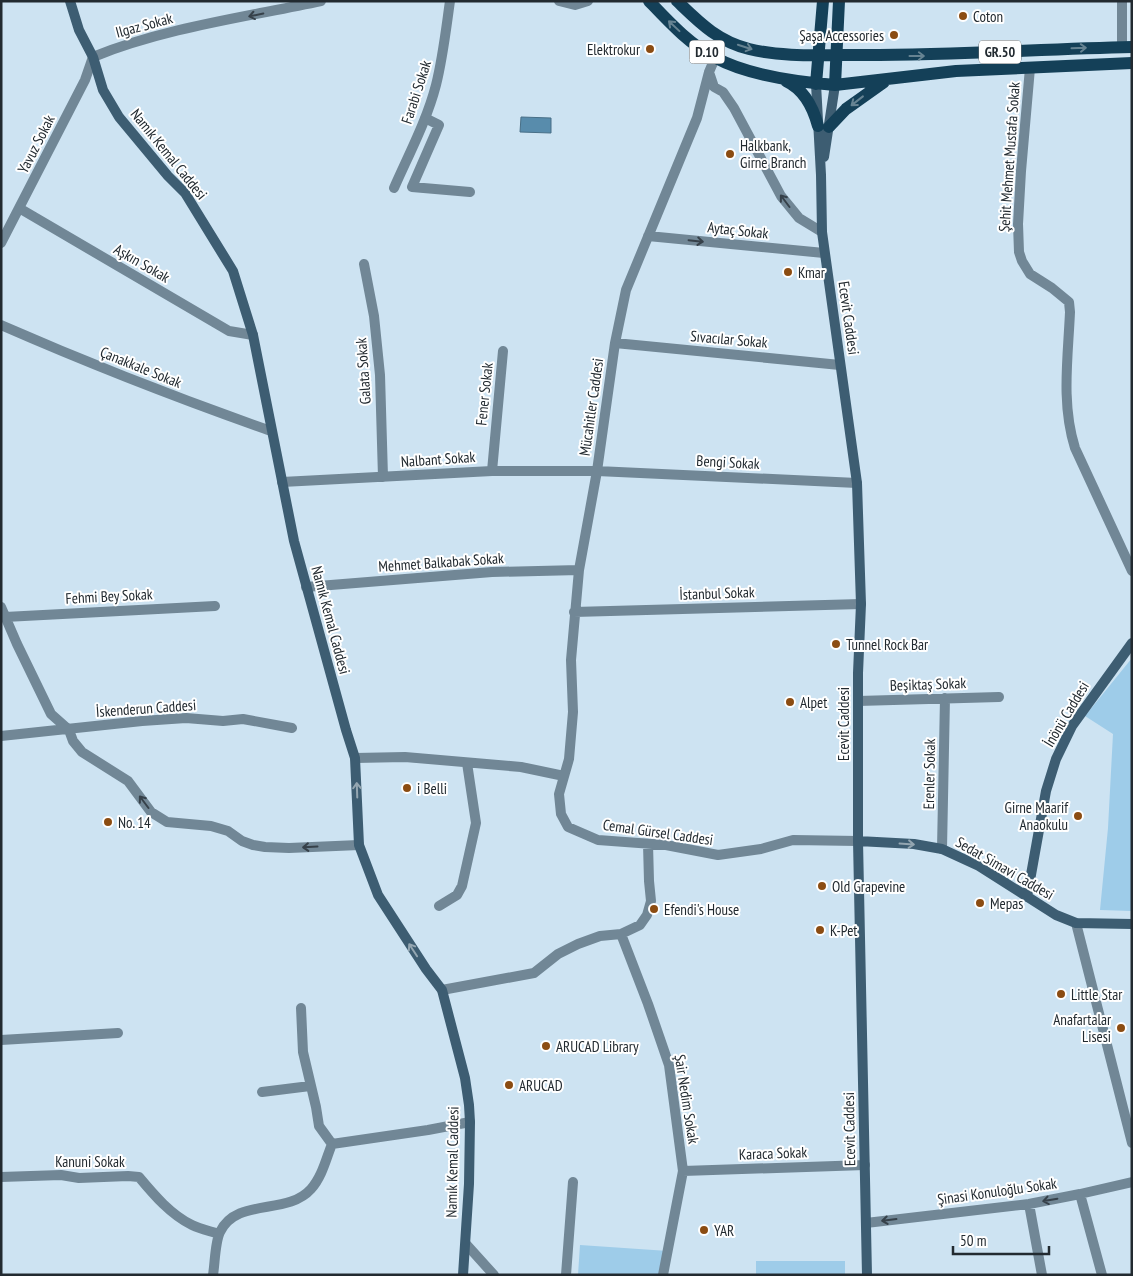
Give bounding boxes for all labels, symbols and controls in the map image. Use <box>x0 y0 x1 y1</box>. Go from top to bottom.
place label: Coton <box>973 7 1003 26</box>
street label: Ilgaz Sokak <box>113 8 175 42</box>
marker: Coton <box>957 10 969 22</box>
one-way arrow <box>248 11 264 20</box>
one-way arrow <box>668 20 680 32</box>
place label: Şaşa Accessories <box>799 26 884 45</box>
marker: Şaşa Accessories <box>888 29 900 41</box>
place label: Elektrokur <box>587 40 641 59</box>
road number: D.10 <box>690 41 724 64</box>
road number: GR.50 <box>979 41 1021 64</box>
marker: Elektrokur <box>644 43 656 55</box>
one-way arrow <box>737 43 753 52</box>
one-way arrow <box>1071 44 1087 53</box>
one-way arrow <box>908 51 925 61</box>
street label: Farabi Sokak <box>397 58 435 126</box>
street label: Şehit Mehmet Mustafa Sokak <box>994 81 1024 233</box>
one-way arrow <box>851 95 864 106</box>
street label: Namık Kemal Caddesi <box>127 105 211 203</box>
street label: Yavuz Sokak <box>13 111 59 176</box>
place label: Halkbank, Girne Branch <box>740 136 806 172</box>
marker: Halkbank, Girne Branch <box>724 148 736 160</box>
one-way arrow <box>780 195 791 208</box>
street label: Aytaç Sokak <box>707 217 770 243</box>
one-way arrow <box>688 236 704 246</box>
street label: Aşkın Sokak <box>111 239 174 287</box>
place label: Kmar <box>798 263 826 282</box>
marker: Kmar <box>782 266 794 278</box>
street label: Ecevit Caddesi <box>834 280 864 356</box>
street label: Sıvacılar Sokak <box>690 326 769 352</box>
street label: Galata Sokak <box>351 337 375 405</box>
street label: Çanakkale Sokak <box>97 342 185 392</box>
street label: Mücahitler Caddesi <box>575 357 607 457</box>
street label: Fener Sokak <box>471 362 497 426</box>
street label: Nalbant Sokak <box>400 447 476 471</box>
street label: Bengi Sokak <box>696 451 760 473</box>
street label: Mehmet Balkabak Sokak <box>378 548 505 576</box>
street label: Namık Kemal Caddesi <box>307 564 355 676</box>
street label: İstanbul Sokak <box>679 582 755 604</box>
street label: Fehmi Bey Sokak <box>65 584 153 608</box>
place label: Tunnel Rock Bar <box>846 635 929 654</box>
marker: Tunnel Rock Bar <box>830 638 842 650</box>
street label: Beşiktaş Sokak <box>890 673 967 695</box>
street label: İnönü Caddesi <box>1039 678 1093 750</box>
street label: Ecevit Caddesi <box>834 687 853 761</box>
place label: Alpet <box>800 693 827 712</box>
street label: İskenderun Caddesi <box>95 695 197 721</box>
marker: Alpet <box>784 696 796 708</box>
street label: Erenler Sokak <box>919 738 939 810</box>
place label: i Belli <box>417 779 447 798</box>
one-way arrow <box>352 782 361 798</box>
marker: i Belli <box>401 782 413 794</box>
one-way arrow <box>138 796 149 809</box>
place label: Girne Maarif Anaokulu <box>1005 798 1069 834</box>
marker: Girne Maarif Anaokulu <box>1072 810 1084 822</box>
place label: No. 14 <box>118 813 151 832</box>
street label: Cemal Gürsel Caddesi <box>602 815 714 849</box>
marker: No. 14 <box>102 816 114 828</box>
street label: Sedat Simavi Caddesi <box>952 832 1058 904</box>
one-way arrow <box>899 839 915 848</box>
one-way arrow <box>302 843 318 852</box>
place label: Old Grapevine <box>832 877 905 896</box>
marker: Old Grapevine <box>816 880 828 892</box>
place label: Mepas <box>990 894 1023 913</box>
marker: Mepas <box>974 897 986 909</box>
place label: Efendi's House <box>664 900 739 919</box>
marker: Efendi's House <box>648 903 660 915</box>
place label: K-Pet <box>830 921 857 940</box>
marker: K-Pet <box>814 924 826 936</box>
one-way arrow <box>408 944 418 958</box>
place label: Little Star <box>1071 985 1123 1004</box>
marker: Little Star <box>1055 988 1067 1000</box>
place label: Anafartalar Lisesi <box>1053 1010 1112 1046</box>
marker: Anafartalar Lisesi <box>1115 1022 1127 1034</box>
place label: ARUCAD Library <box>556 1037 639 1056</box>
marker: ARUCAD Library <box>540 1040 552 1052</box>
street label: Şair Nedim Sokak <box>671 1053 703 1145</box>
place label: ARUCAD <box>519 1076 563 1095</box>
marker: ARUCAD <box>503 1079 515 1091</box>
street label: Ecevit Caddesi <box>839 1092 859 1166</box>
street label: Namık Kemal Caddesi <box>442 1106 462 1218</box>
street label: Karaca Sokak <box>739 1142 808 1164</box>
street label: Kanuni Sokak <box>55 1152 125 1171</box>
street label: Şinasi Konuloğlu Sokak <box>936 1173 1058 1209</box>
one-way arrow <box>1042 1196 1058 1205</box>
one-way arrow <box>881 1215 897 1225</box>
place label: YAR <box>714 1221 734 1240</box>
marker: YAR <box>698 1224 710 1236</box>
scale bar <box>953 1224 1049 1256</box>
text: 50 m <box>960 1231 986 1250</box>

